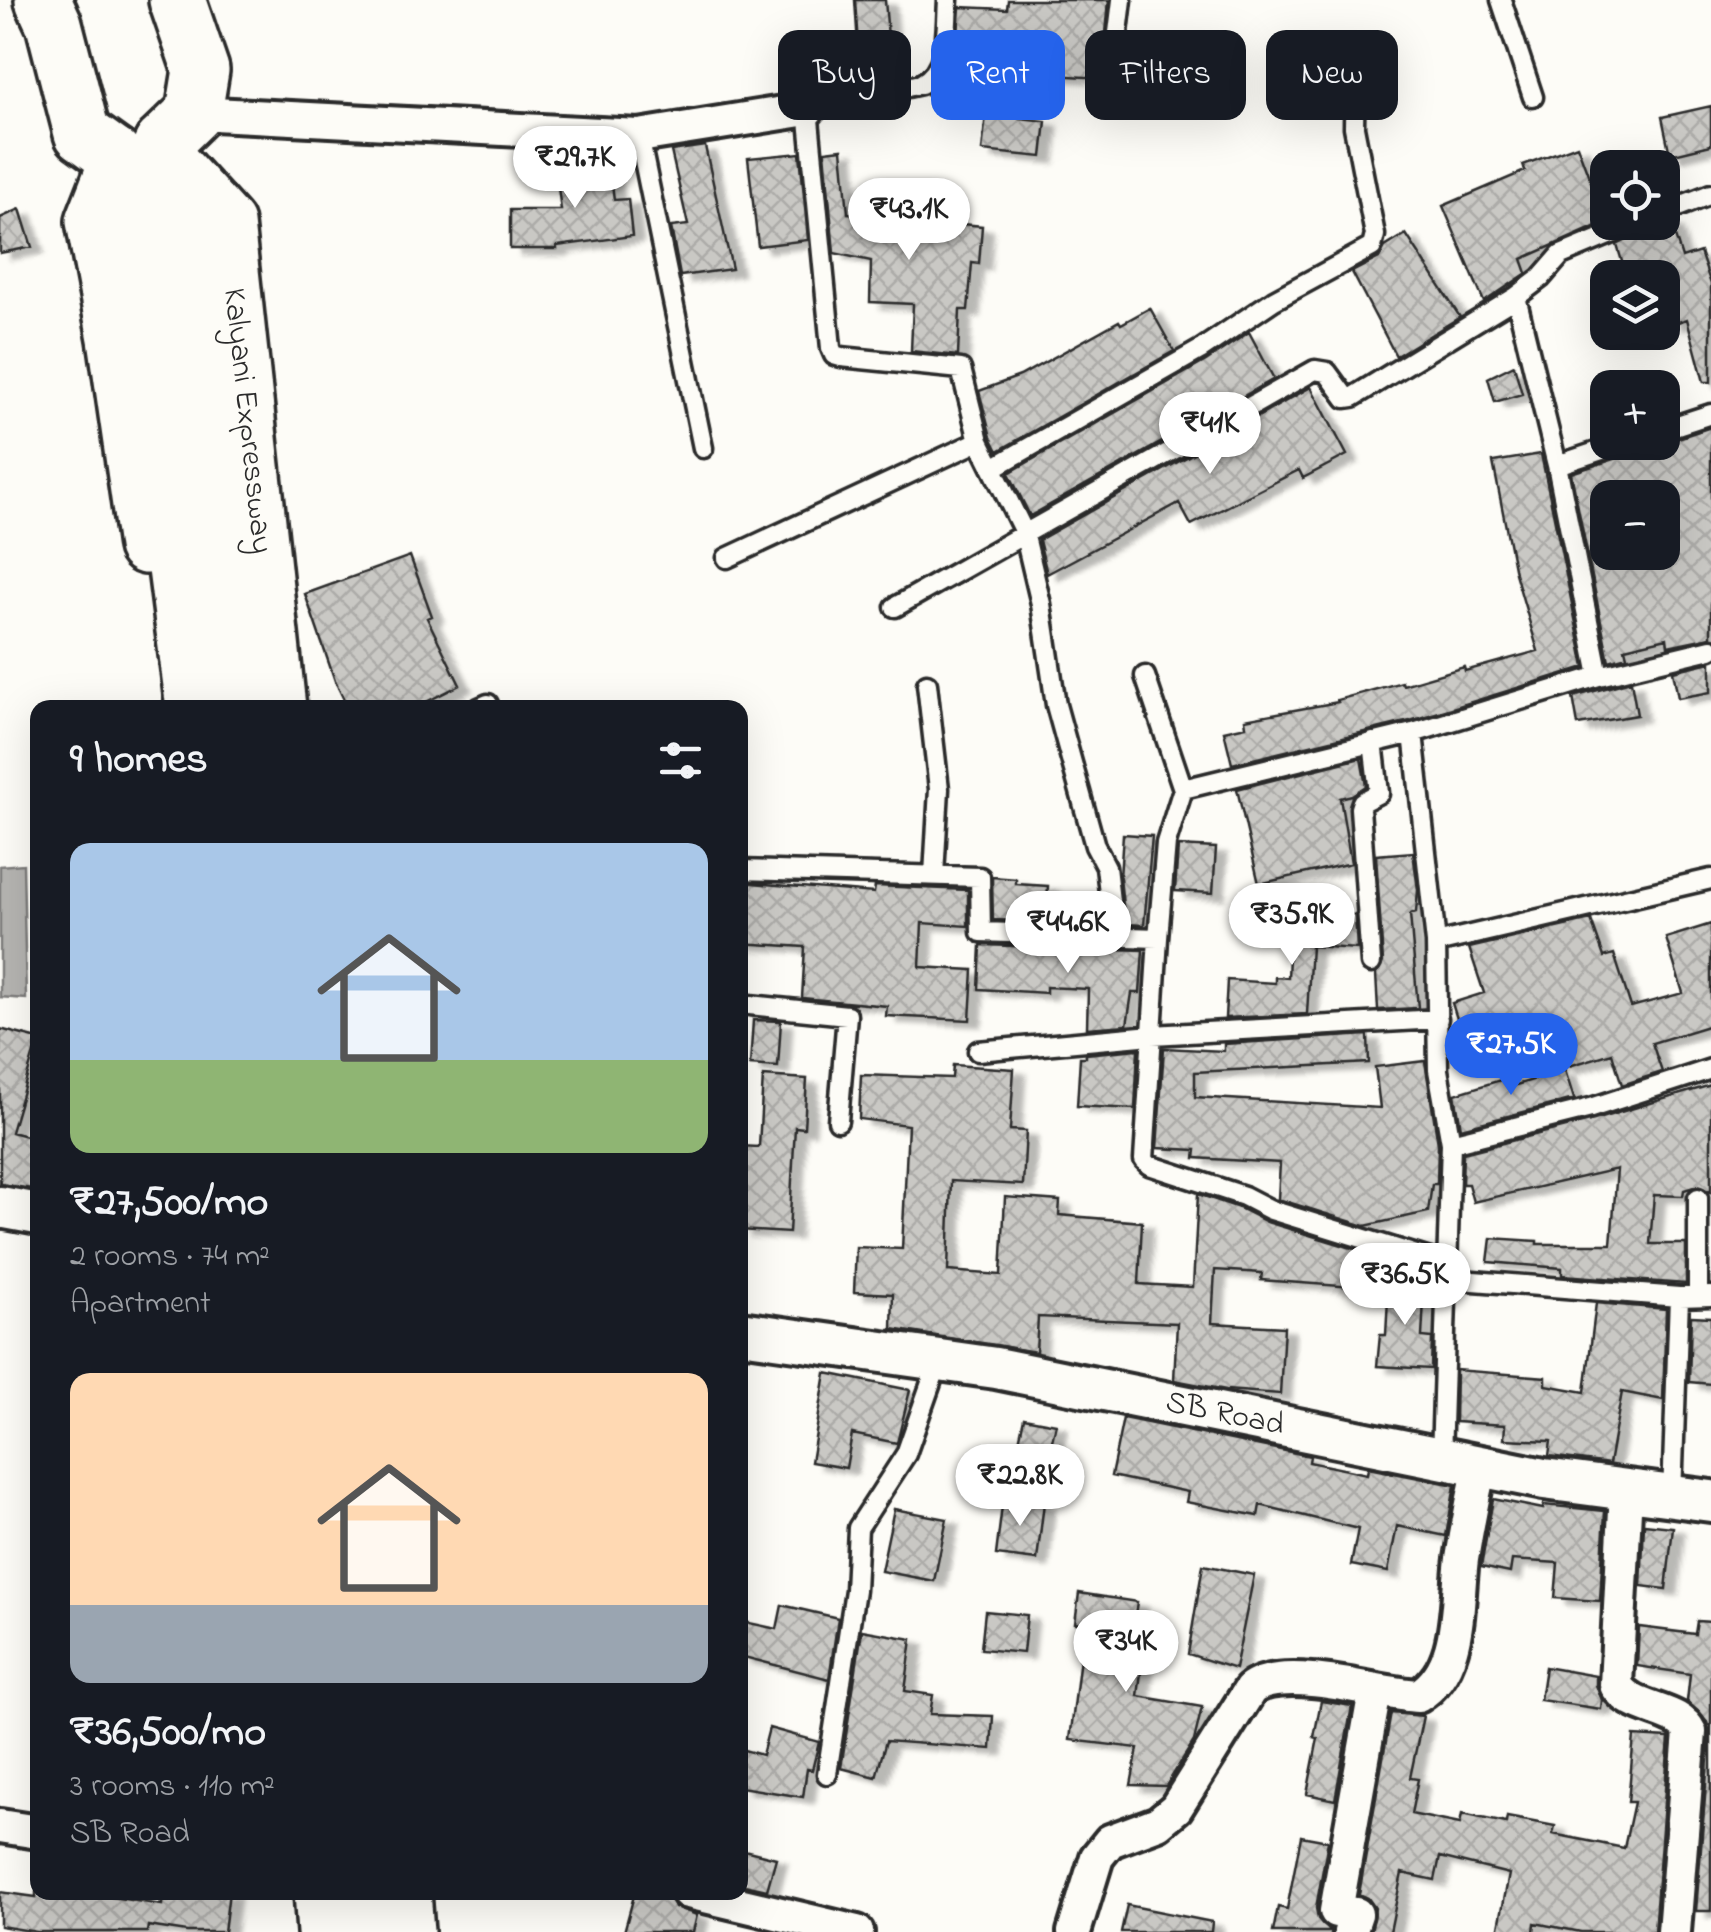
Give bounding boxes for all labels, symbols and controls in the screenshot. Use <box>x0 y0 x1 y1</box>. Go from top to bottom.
chip: Buy <box>778 30 911 120</box>
chip: Rent <box>931 30 1065 120</box>
chip: Filters <box>1085 30 1246 120</box>
chip: New <box>1266 30 1398 120</box>
pin: ₹29.7K <box>494 126 656 211</box>
text: ₹29.7K <box>535 135 615 182</box>
map controls <box>1590 150 1680 570</box>
button: locate <box>1590 150 1680 240</box>
pin: ₹43.1K <box>828 178 990 263</box>
text: ₹43.1K <box>870 187 948 234</box>
button: layers <box>1590 260 1680 350</box>
street label: Kalyani Expressway <box>210 286 285 556</box>
button: + <box>1590 370 1680 460</box>
pin: ₹41K <box>1151 392 1269 477</box>
text: ₹41K <box>1181 401 1239 448</box>
button: − <box>1590 480 1680 570</box>
text: 9 homes <box>70 730 208 791</box>
icon: filters <box>653 733 708 788</box>
pin: ₹35.9K <box>1211 883 1373 968</box>
pin: ₹44.6K <box>987 891 1149 976</box>
text: ₹35.9K <box>1251 892 1333 939</box>
text: ₹44.6K <box>1027 900 1109 947</box>
icon: home <box>299 908 479 1088</box>
pin: ₹27.5K <box>1430 1013 1592 1098</box>
text: ₹27.5K <box>1467 1022 1555 1069</box>
text: ₹27,500/mo <box>70 1173 268 1234</box>
text: 2 rooms · 74 m² <box>70 1234 270 1281</box>
pin: ₹36.5K <box>1324 1243 1486 1328</box>
text: ₹36.5K <box>1362 1252 1448 1299</box>
text: Apartment <box>70 1281 211 1328</box>
street label: SB Road <box>1162 1379 1288 1449</box>
icon: home <box>299 1438 479 1618</box>
pin: ₹22.8K <box>939 1444 1101 1529</box>
text: ₹22.8K <box>977 1453 1063 1500</box>
pin: ₹34K <box>1067 1610 1185 1695</box>
text: ₹34K <box>1095 1619 1157 1666</box>
text: ₹36,500/mo <box>70 1703 266 1764</box>
text: 3 rooms · 110 m² <box>70 1764 275 1811</box>
text: SB Road <box>70 1811 190 1858</box>

